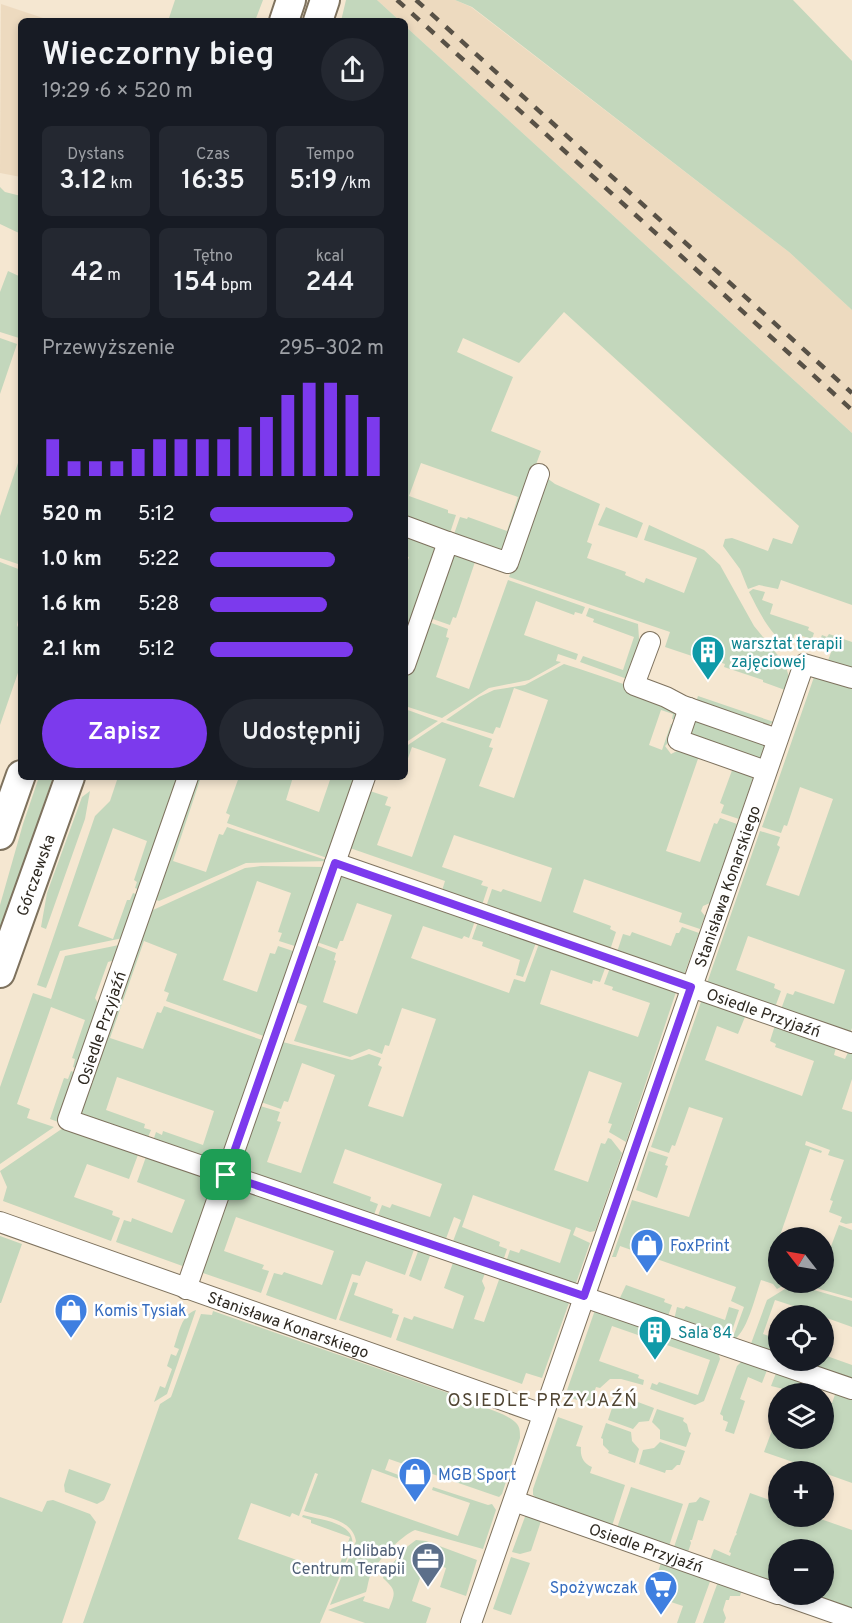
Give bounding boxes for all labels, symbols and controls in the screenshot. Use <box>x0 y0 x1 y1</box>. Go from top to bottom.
text: Wieczorny bieg <box>42 35 274 77</box>
button: share <box>321 38 384 101</box>
text: 19:29 · 6 × 520 m <box>42 79 193 105</box>
text: Dystans <box>67 145 125 165</box>
text: Czas <box>196 145 230 165</box>
text: Tempo <box>306 145 354 165</box>
text: 3.12 <box>59 165 107 198</box>
text: 16:35 <box>181 165 245 198</box>
text: 5:19 <box>289 165 337 198</box>
text: km <box>107 174 133 194</box>
text: /km <box>337 174 371 194</box>
text: Tętno <box>193 247 233 267</box>
text: kcal <box>316 247 344 267</box>
text: 42 <box>71 257 104 290</box>
text: m <box>104 266 121 286</box>
text: 154 <box>174 267 217 300</box>
text: 244 <box>306 267 354 300</box>
text: bpm <box>217 276 252 296</box>
text: Przewyższenie <box>42 336 175 362</box>
text: 295–302 m <box>279 336 384 362</box>
text: 520 m <box>42 502 102 528</box>
text: 5:12 <box>138 502 175 528</box>
text: 1.0 km <box>42 547 102 573</box>
text: 5:22 <box>138 547 179 573</box>
text: 1.6 km <box>42 592 101 618</box>
text: 5:28 <box>138 592 179 618</box>
building icon: warsztat terapii zajęciowej <box>690 634 726 681</box>
place label: warsztat terapii zajęciowej <box>731 635 843 673</box>
text: 2.1 km <box>42 637 101 663</box>
text: 5:12 <box>138 637 175 663</box>
button: Zapisz <box>42 699 207 768</box>
button: Udostępnij <box>219 699 384 768</box>
street label: Stanisława Konarskiego <box>691 803 766 970</box>
street label: Górczewska <box>13 832 61 919</box>
street label: Osiedle Przyjaźń <box>74 969 132 1088</box>
street label: Osiedle Przyjaźń <box>703 985 823 1043</box>
pin <box>200 1149 251 1200</box>
icon: arrive <box>209 1158 242 1191</box>
shop icon: FoxPrint <box>629 1227 665 1274</box>
north arrow <box>768 1227 834 1293</box>
map controls <box>768 1227 834 1605</box>
place label: FoxPrint <box>670 1237 730 1257</box>
street label: Stanisława Konarskiego <box>204 1288 371 1364</box>
shop icon: Komis Tysiak <box>53 1292 89 1339</box>
place label: Komis Tysiak <box>94 1302 187 1322</box>
button: locate <box>768 1305 834 1371</box>
building icon: Sala 84 <box>637 1314 673 1361</box>
place label: Sala 84 <box>678 1324 732 1344</box>
button: layers <box>768 1383 834 1449</box>
district label: OSIEDLE PRZYJAŹŃ <box>447 1388 639 1413</box>
shop icon: MGB Sport <box>397 1456 433 1503</box>
button: + <box>768 1461 834 1527</box>
place label: MGB Sport <box>438 1466 516 1486</box>
street label: Osiedle Przyjaźń <box>586 1520 705 1579</box>
button: − <box>768 1539 834 1605</box>
office icon: Holibaby Centrum Terapii <box>410 1541 446 1588</box>
place label: Holibaby Centrum Terapii <box>291 1542 405 1580</box>
supermarket icon: Spożywczak <box>643 1569 679 1616</box>
place label: Spożywczak <box>550 1579 638 1599</box>

